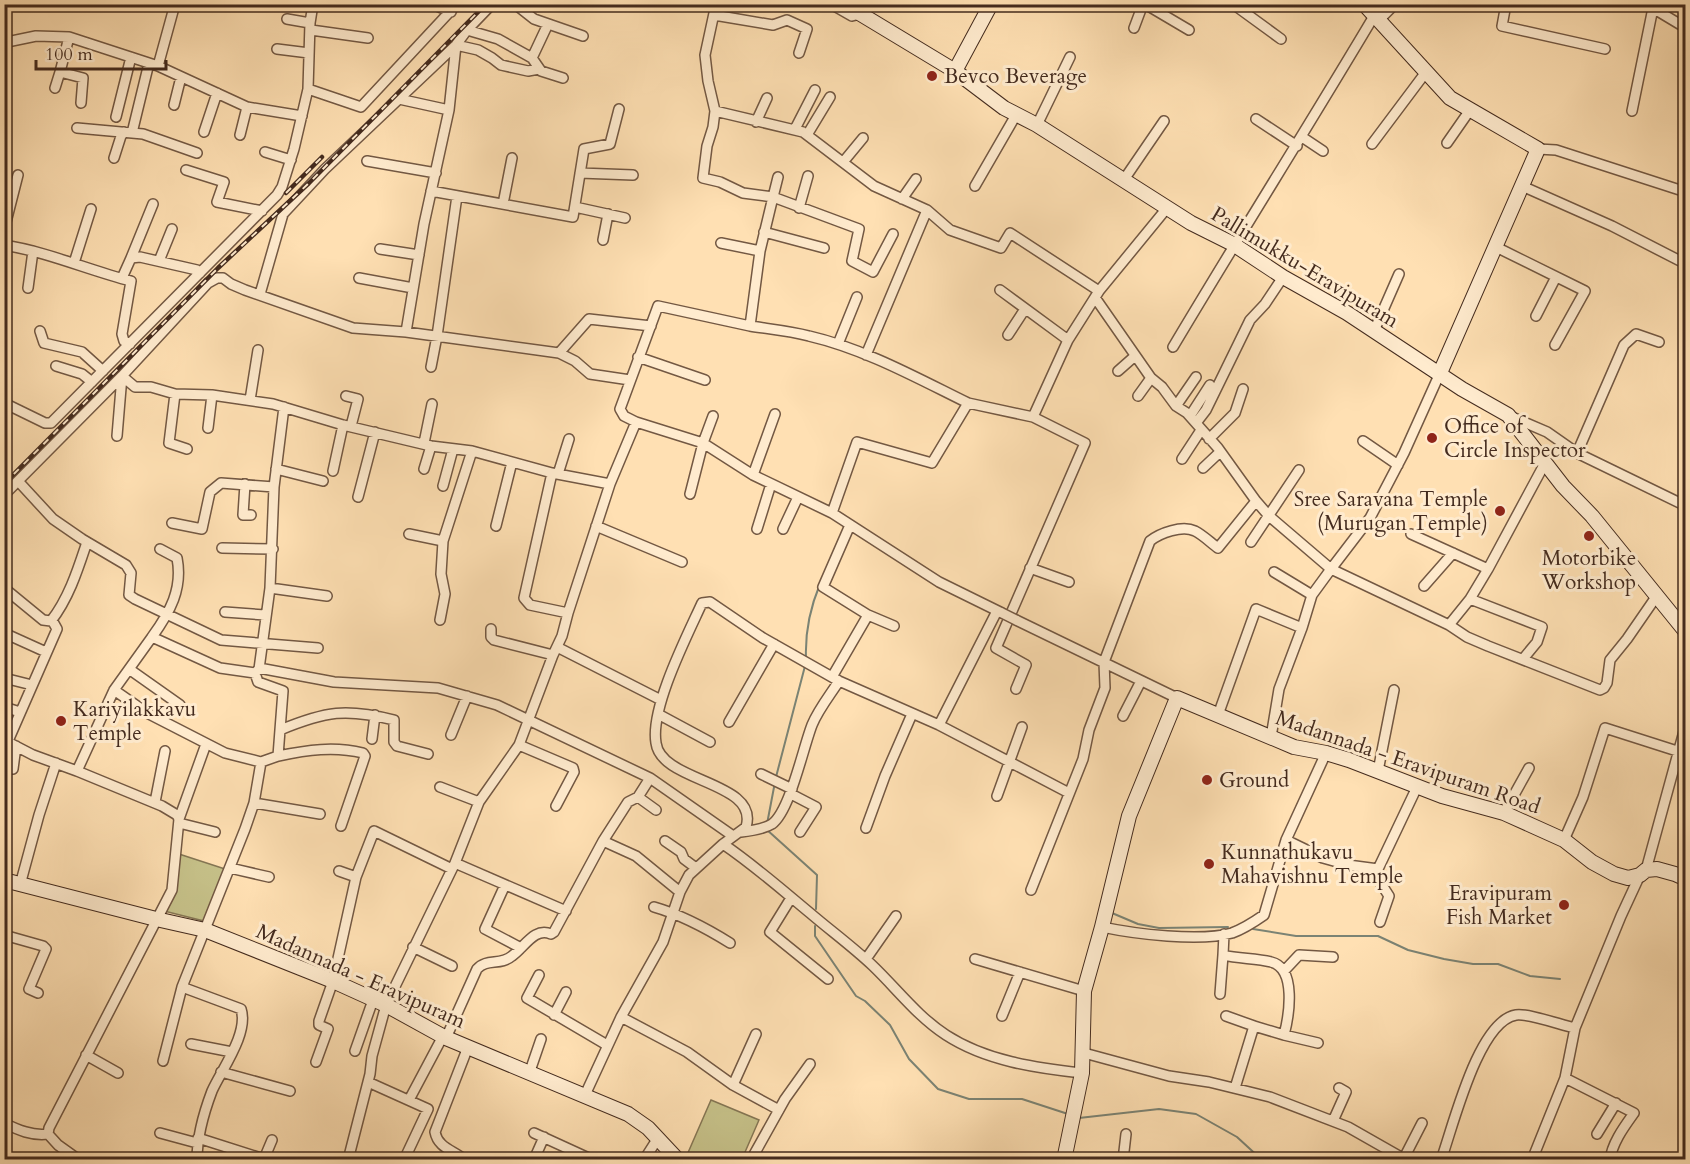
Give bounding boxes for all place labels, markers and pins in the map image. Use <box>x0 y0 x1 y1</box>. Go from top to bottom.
place label: Bevco Beverage <box>944 62 1087 91</box>
marker: Bevco Beverage <box>925 69 939 83</box>
place label: Office of Circle Inspector <box>1444 412 1586 465</box>
marker: Office of Circle Inspector <box>1425 431 1439 445</box>
place label: Sree Saravana Temple (Murugan Temple) <box>1294 485 1488 538</box>
marker: Sree Saravana Temple (Murugan Temple) <box>1493 504 1507 518</box>
marker: Motorbike Workshop <box>1582 529 1596 543</box>
place label: Motorbike Workshop <box>1541 544 1636 597</box>
place label: Kariyilakkavu Temple <box>73 695 196 748</box>
marker: Kariyilakkavu Temple <box>54 714 68 728</box>
place label: Ground <box>1219 766 1289 795</box>
marker: Ground <box>1200 773 1214 787</box>
place label: Kunnathukavu Mahavishnu Temple <box>1221 838 1403 891</box>
marker: Kunnathukavu Mahavishnu Temple <box>1202 857 1216 871</box>
place label: Eravipuram Fish Market <box>1446 879 1552 932</box>
marker: Eravipuram Fish Market <box>1557 898 1571 912</box>

